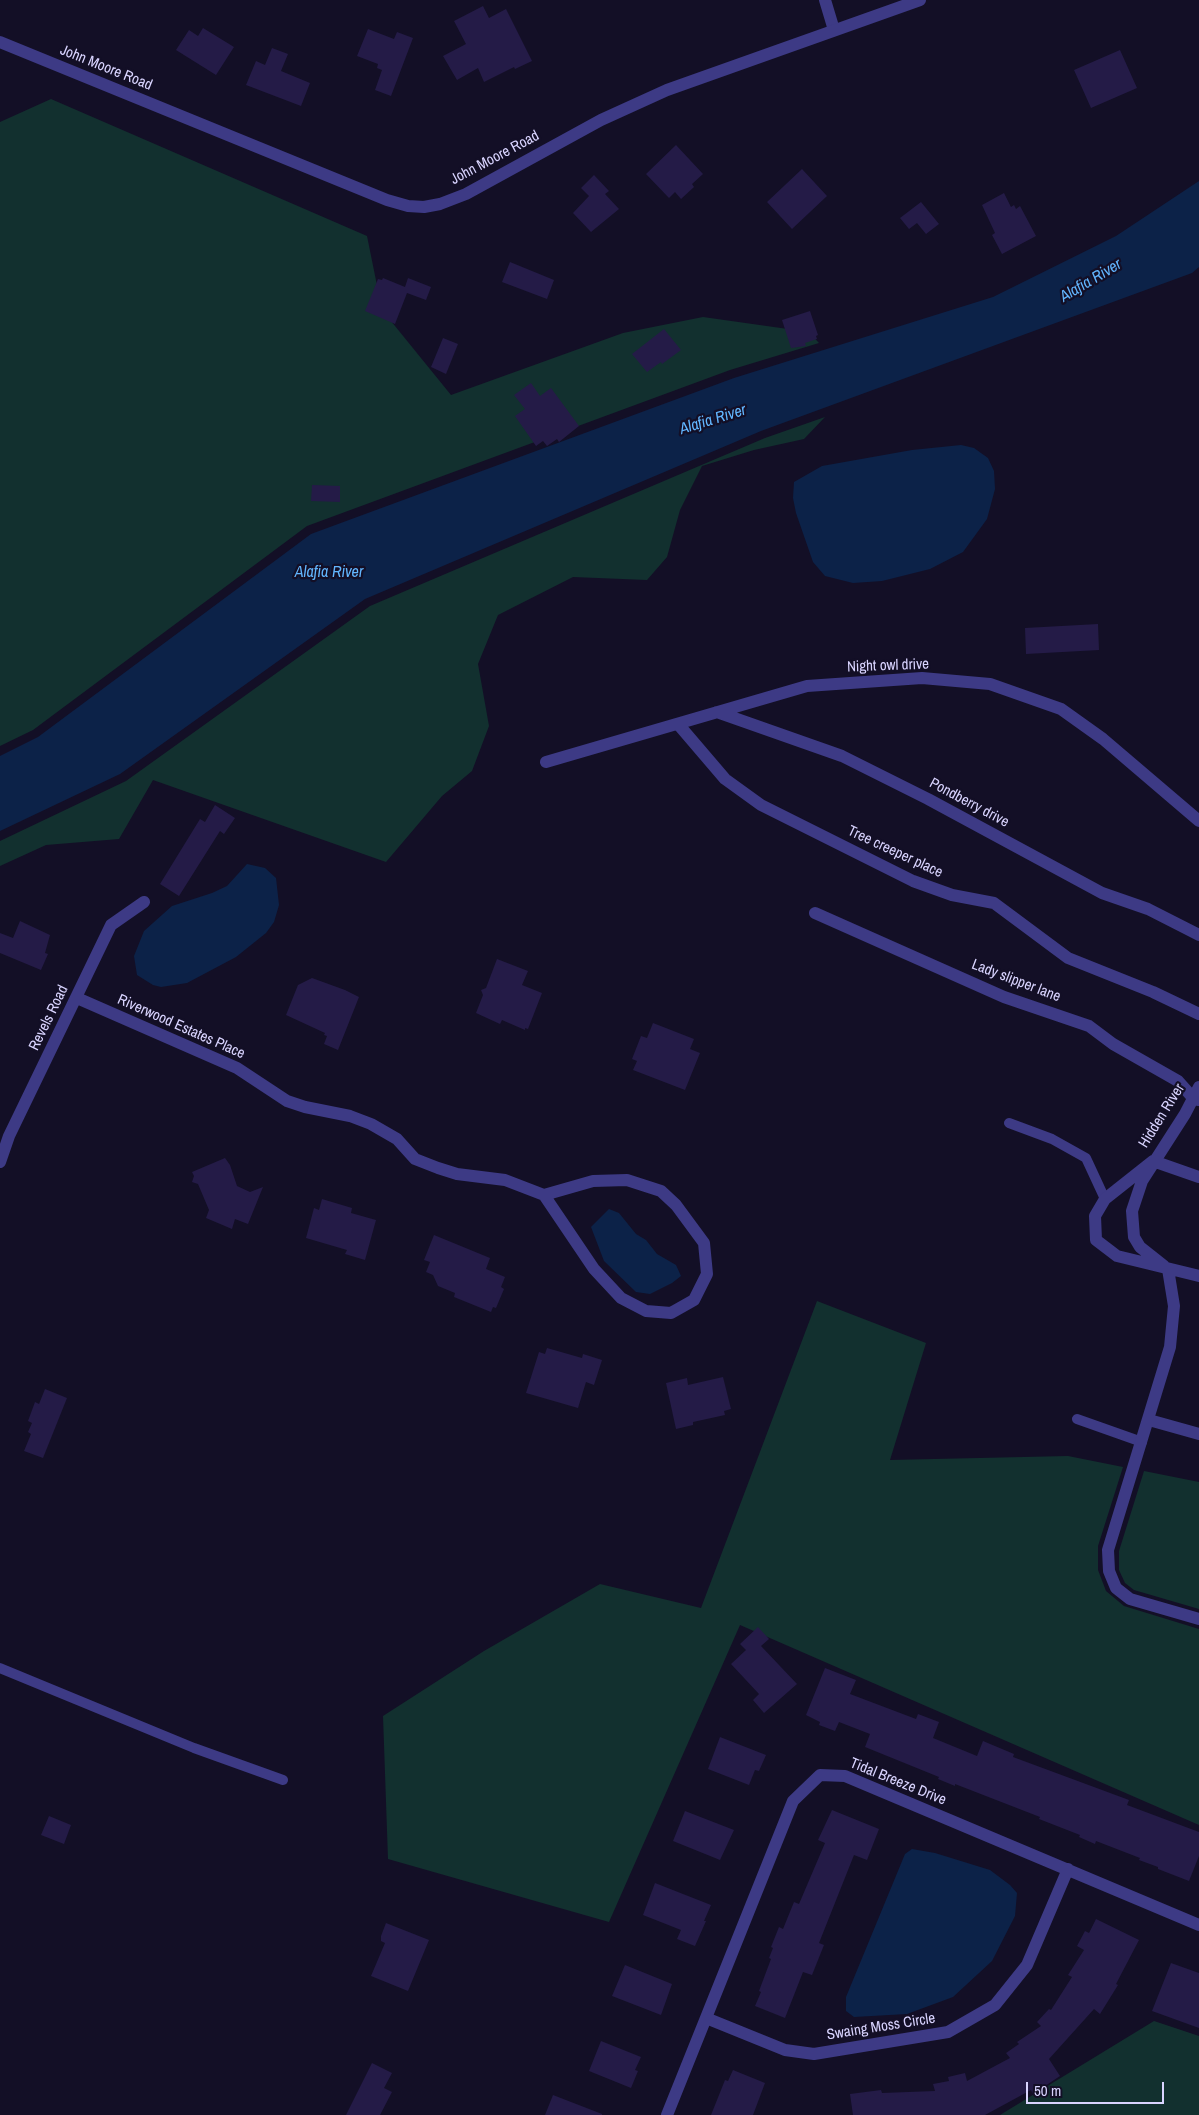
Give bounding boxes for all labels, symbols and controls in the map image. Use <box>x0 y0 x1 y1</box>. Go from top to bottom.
street label: John Moore Road <box>57 41 155 95</box>
street label: John Moore Road <box>448 127 542 189</box>
water label: Alafia River <box>1057 255 1125 307</box>
water label: Alafia River <box>677 401 749 439</box>
water label: Alafia River <box>295 563 363 583</box>
street label: Night owl drive <box>847 656 929 676</box>
street label: Pondberry drive <box>926 775 1012 831</box>
street label: Tree creeper place <box>845 822 945 882</box>
street label: Lady slipper lane <box>969 956 1063 1006</box>
street label: Revels Road <box>25 982 73 1054</box>
street label: Riverwood Estates Place <box>115 991 247 1063</box>
street label: Hidden River <box>1135 1081 1189 1151</box>
street label: Tidal Breeze Drive <box>847 1754 949 1810</box>
street label: Swaing Moss Circle <box>826 2010 936 2044</box>
scale bar <box>1029 2072 1166 2104</box>
text: 50 m <box>1034 2080 1061 2101</box>

